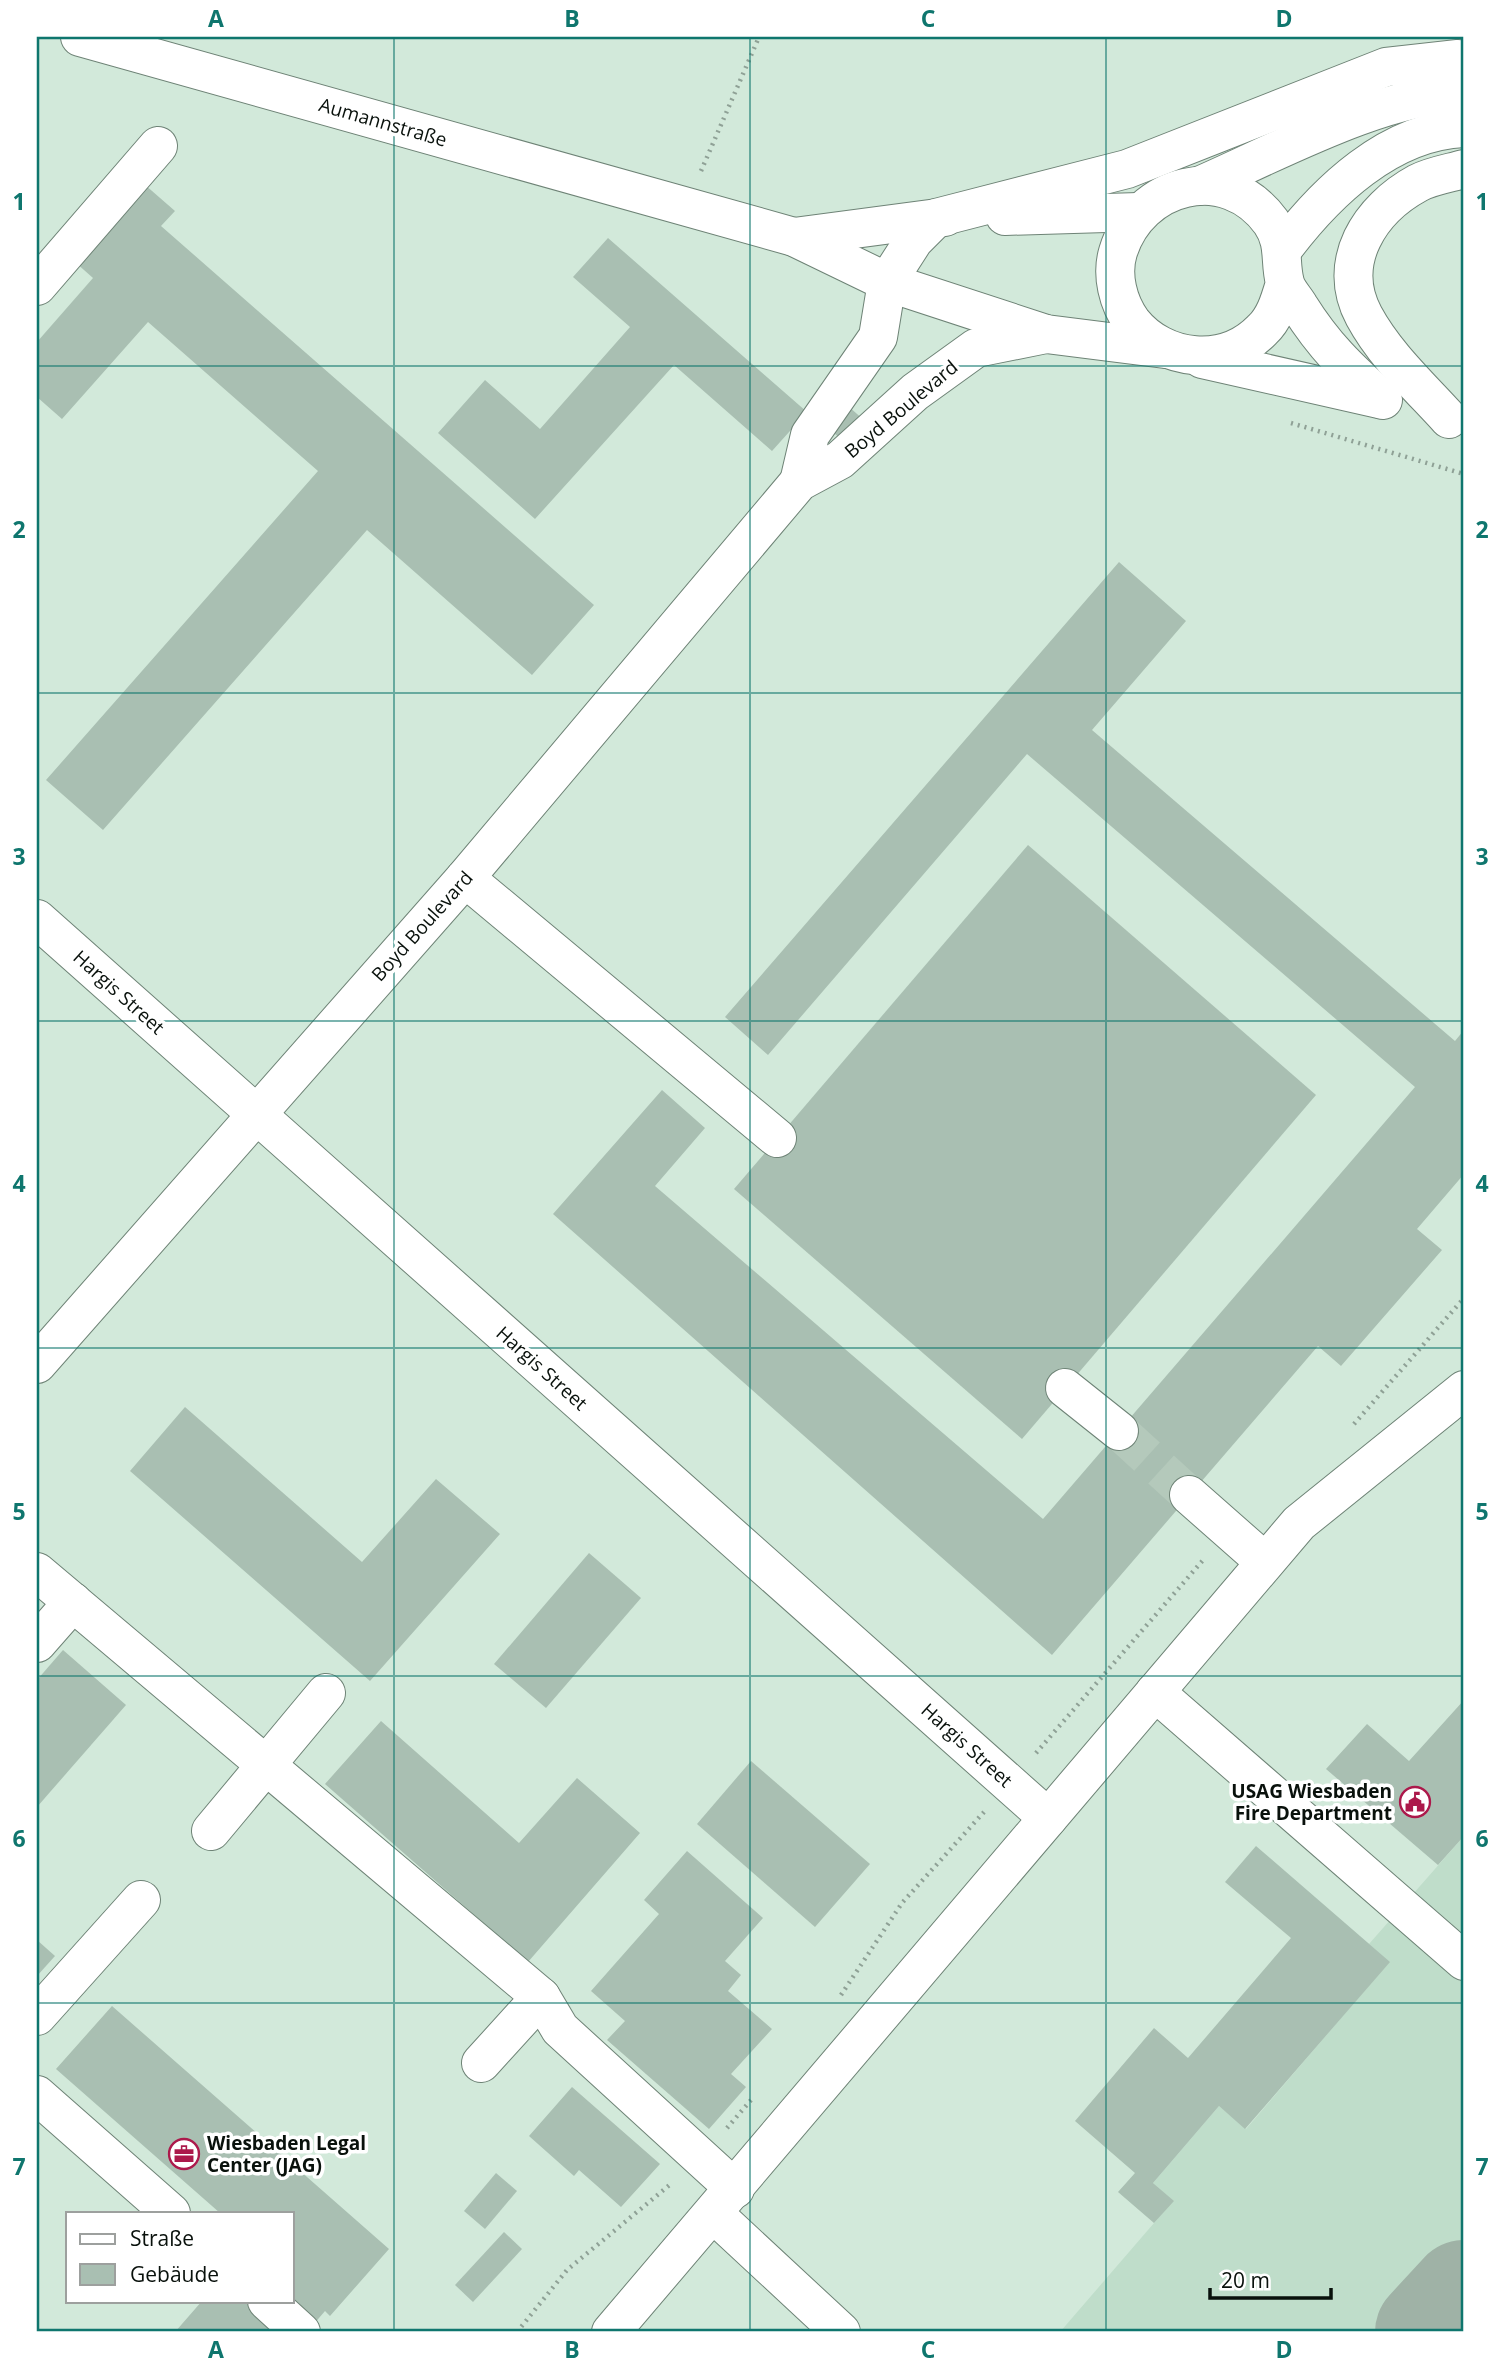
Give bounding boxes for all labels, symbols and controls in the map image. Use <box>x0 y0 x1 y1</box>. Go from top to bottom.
text: A <box>208 2 224 34</box>
text: B <box>564 2 580 34</box>
text: C <box>921 2 935 34</box>
text: D <box>1275 2 1293 34</box>
street label: Aumannstraße <box>316 91 450 153</box>
text: 1 <box>12 185 26 217</box>
text: 1 <box>1475 185 1489 217</box>
street label: Boyd Boulevard <box>839 354 963 464</box>
text: 2 <box>12 513 26 545</box>
text: 2 <box>1475 513 1489 545</box>
text: 3 <box>12 840 26 872</box>
text: 3 <box>1475 840 1489 872</box>
street label: Boyd Boulevard <box>365 865 479 987</box>
street label: Hargis Street <box>68 944 170 1040</box>
text: 4 <box>12 1167 26 1199</box>
text: 4 <box>1475 1167 1489 1199</box>
street label: Hargis Street <box>491 1320 593 1416</box>
text: 5 <box>12 1495 26 1527</box>
text: 5 <box>1475 1495 1489 1527</box>
street label: Hargis Street <box>916 1697 1018 1793</box>
place label: USAG Wiesbaden Fire Department <box>1231 1778 1392 1826</box>
public building icon: USAG Wiesbaden Fire Department <box>1398 1785 1432 1819</box>
text: 6 <box>12 1822 26 1854</box>
text: 6 <box>1475 1822 1489 1854</box>
place label: Wiesbaden Legal Center (JAG) <box>207 2130 366 2178</box>
office icon: Wiesbaden Legal Center (JAG) <box>167 2137 201 2171</box>
text: 7 <box>12 2150 26 2182</box>
text: 7 <box>1475 2150 1489 2182</box>
legend <box>66 2212 294 2302</box>
text: Straße <box>130 2224 194 2252</box>
scale bar <box>1210 2257 1331 2301</box>
text: Gebäude <box>130 2260 219 2288</box>
text: 20 m <box>1221 2266 1270 2294</box>
text: A <box>208 2333 224 2365</box>
text: B <box>564 2333 580 2365</box>
text: C <box>921 2333 935 2365</box>
text: D <box>1275 2333 1293 2365</box>

